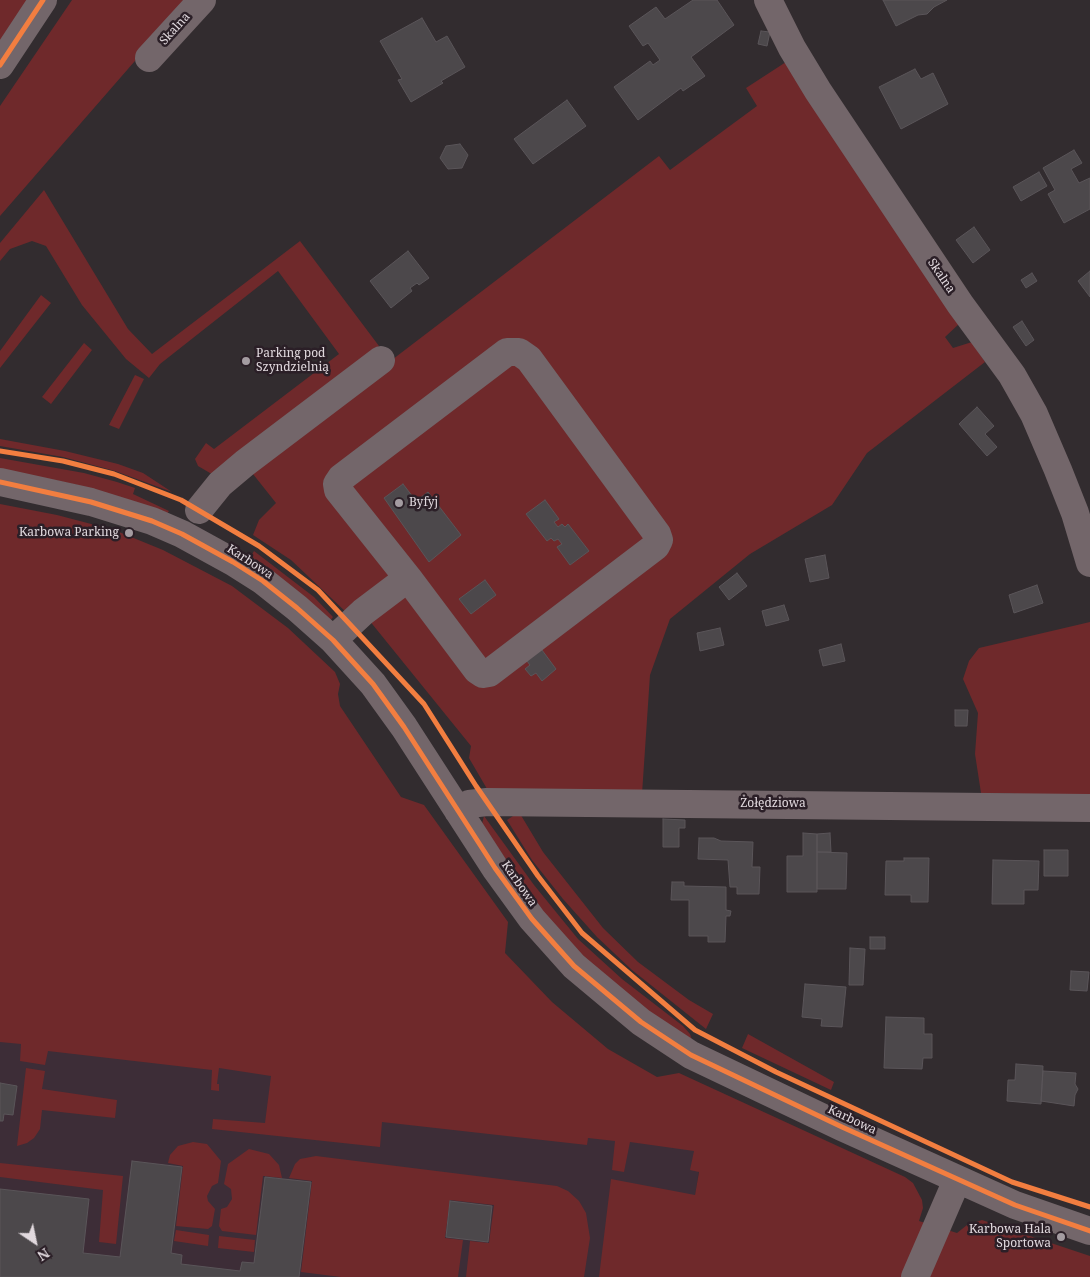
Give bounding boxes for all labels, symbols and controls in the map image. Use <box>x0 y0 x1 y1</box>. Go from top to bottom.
street label: Skalna <box>157 10 193 48</box>
street label: Skalna <box>924 256 958 296</box>
place label: Parking pod Szyndzielnią <box>256 347 329 375</box>
marker: Parking pod Szyndzielnią <box>240 355 252 367</box>
place label: Byfyj <box>409 496 438 510</box>
marker: Byfyj <box>393 497 405 509</box>
place label: Karbowa Parking <box>19 526 119 540</box>
marker: Karbowa Parking <box>123 527 135 539</box>
street label: Karbowa <box>224 542 276 582</box>
street label: Żołędziowa <box>740 797 806 811</box>
street label: Karbowa <box>498 858 540 910</box>
street label: Karbowa <box>825 1102 879 1138</box>
north arrow <box>10 1217 60 1267</box>
place label: Karbowa Hala Sportowa <box>969 1223 1051 1251</box>
marker: Karbowa Hala Sportowa <box>1055 1231 1067 1243</box>
text: N <box>34 1244 54 1266</box>

